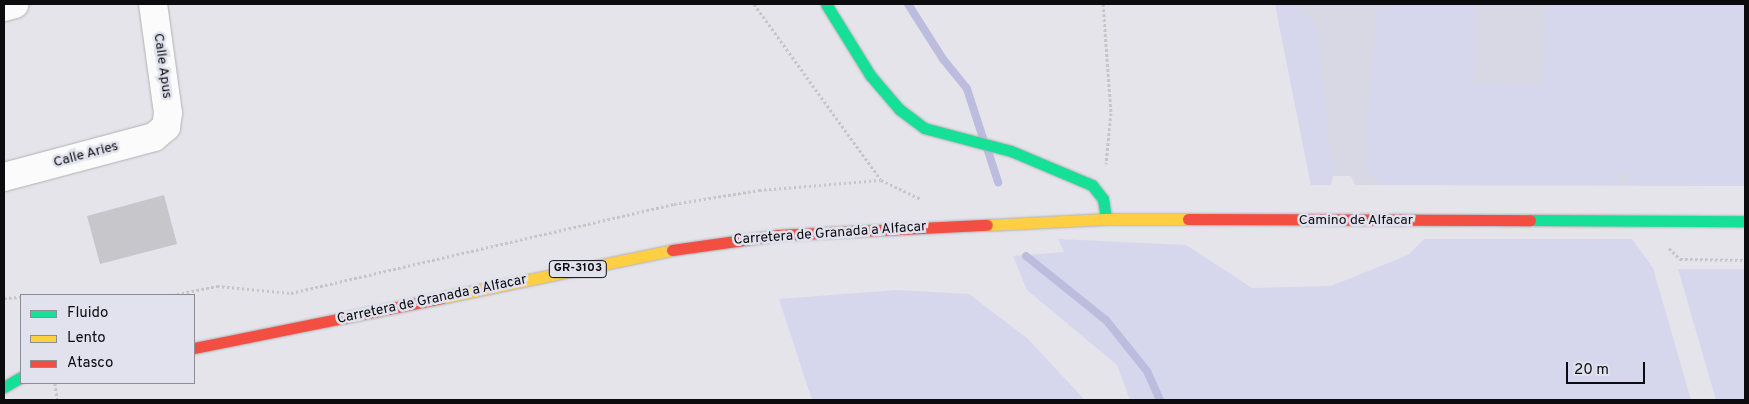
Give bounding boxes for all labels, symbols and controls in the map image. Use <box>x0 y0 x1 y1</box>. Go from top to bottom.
street label: Calle Apus <box>149 32 175 100</box>
street label: Calle Aries <box>51 138 121 172</box>
street label: Camino de Alfacar <box>1298 213 1414 229</box>
street label: Carretera de Granada a Alfacar <box>733 219 927 249</box>
road number: GR-3103 <box>548 260 608 278</box>
street label: Carretera de Granada a Alfacar <box>335 272 529 328</box>
legend <box>20 294 195 384</box>
text: Fluido <box>67 304 108 323</box>
text: Lento <box>67 329 106 348</box>
scale bar <box>1569 352 1648 384</box>
text: Atasco <box>67 354 113 373</box>
text: 20 m <box>1574 361 1609 380</box>

